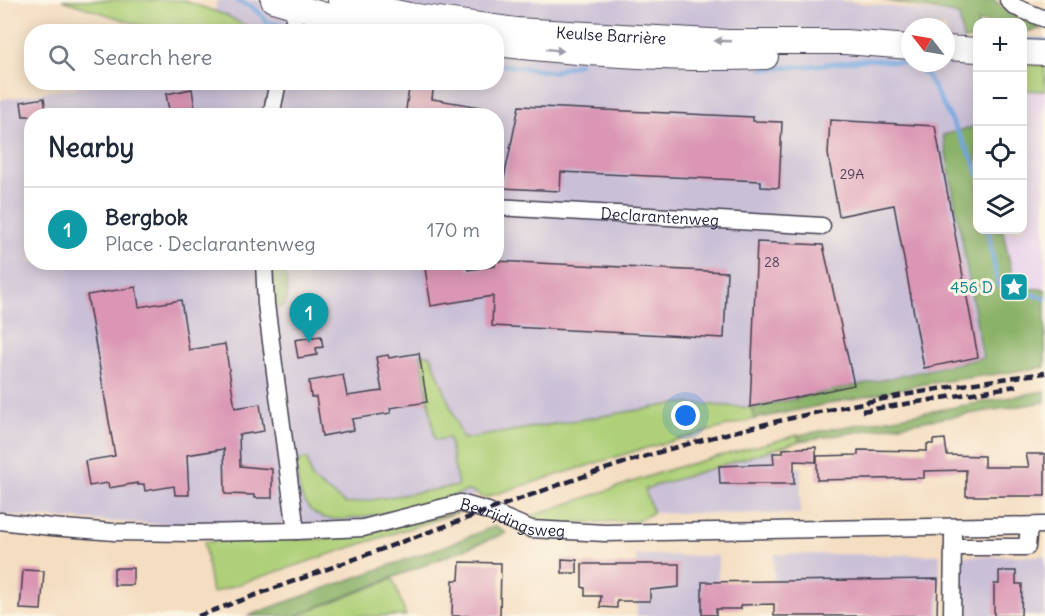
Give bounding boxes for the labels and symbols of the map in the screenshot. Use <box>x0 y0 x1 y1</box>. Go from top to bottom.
north arrow <box>901 18 955 72</box>
street label: Keulse Barrière <box>556 22 667 48</box>
one-way arrow <box>714 37 733 46</box>
one-way arrow <box>545 45 564 55</box>
house number: 29A <box>840 165 864 183</box>
street label: Declarantenweg <box>600 203 720 230</box>
house number: 28 <box>764 253 780 271</box>
place icon: 456 D <box>998 271 1030 303</box>
place label: 456 D <box>950 277 993 297</box>
pin: 1 <box>290 294 328 343</box>
your location <box>671 401 700 430</box>
street label: Bevrijdingsweg <box>458 494 566 541</box>

